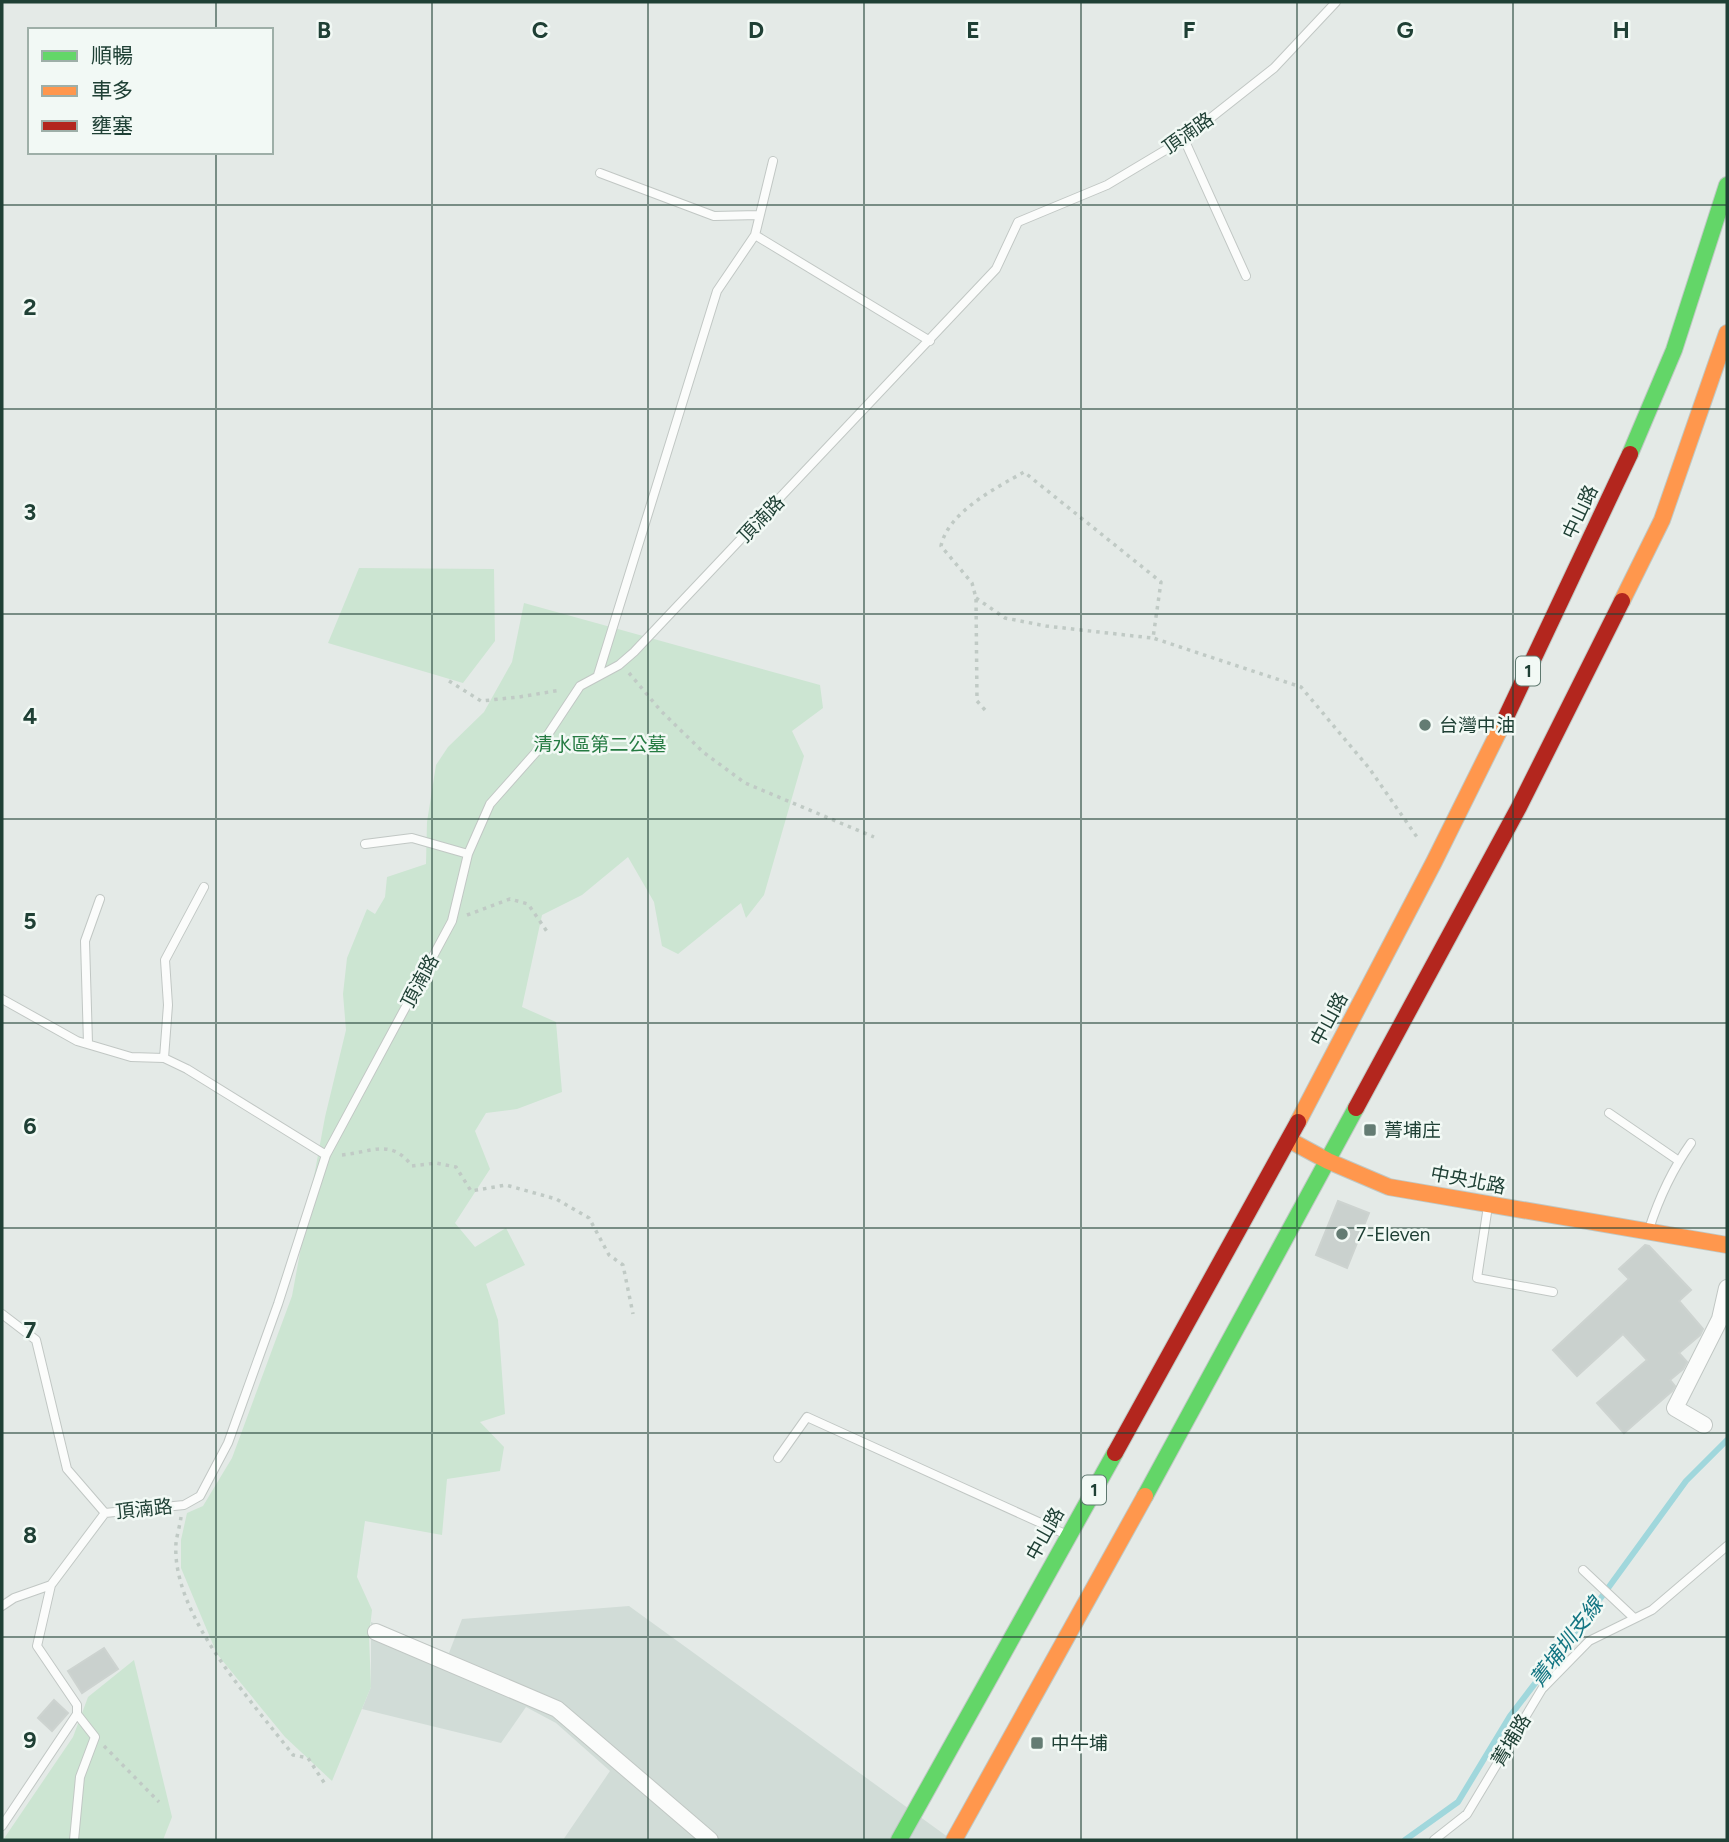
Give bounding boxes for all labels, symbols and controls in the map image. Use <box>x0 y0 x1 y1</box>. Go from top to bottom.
text: B <box>317 16 331 44</box>
text: C <box>532 16 549 44</box>
text: D <box>748 16 764 44</box>
text: E <box>966 16 980 44</box>
text: F <box>1183 16 1196 44</box>
text: G <box>1396 16 1414 44</box>
text: H <box>1612 16 1630 44</box>
legend <box>28 28 273 154</box>
text: 順暢 <box>91 43 133 68</box>
text: 車多 <box>91 78 133 103</box>
street label: 頂湳路 <box>1158 107 1218 159</box>
text: 壅塞 <box>91 113 133 138</box>
text: 2 <box>23 293 37 321</box>
street label: 中山路 <box>1558 481 1602 543</box>
street label: 頂湳路 <box>733 491 789 547</box>
text: 3 <box>24 498 36 526</box>
road number: 1 <box>1516 656 1540 686</box>
text: 4 <box>23 702 37 730</box>
place label: 台灣中油 <box>1439 714 1515 737</box>
marker: 台灣中油 <box>1417 717 1433 733</box>
park label: 清水區第二公墓 <box>533 733 667 756</box>
text: 5 <box>23 907 37 935</box>
street label: 頂湳路 <box>396 950 444 1012</box>
street label: 中山路 <box>1305 988 1353 1050</box>
text: 6 <box>23 1112 37 1140</box>
place label: 菁埔庄 <box>1384 1119 1441 1142</box>
marker: 菁埔庄 <box>1362 1122 1378 1138</box>
street label: 中央北路 <box>1428 1161 1508 1199</box>
place label: 7-Eleven <box>1356 1223 1430 1246</box>
marker: 7-Eleven <box>1334 1226 1350 1242</box>
text: 7 <box>24 1316 37 1344</box>
road number: 1 <box>1082 1476 1106 1504</box>
street label: 頂湳路 <box>114 1495 174 1523</box>
street label: 中山路 <box>1021 1503 1069 1565</box>
text: 8 <box>23 1521 37 1549</box>
water label: 菁埔圳支線 <box>1524 1591 1609 1691</box>
street label: 菁埔路 <box>1486 1710 1536 1770</box>
text: 9 <box>23 1726 37 1754</box>
place label: 中牛埔 <box>1051 1732 1108 1755</box>
marker: 中牛埔 <box>1029 1735 1045 1751</box>

